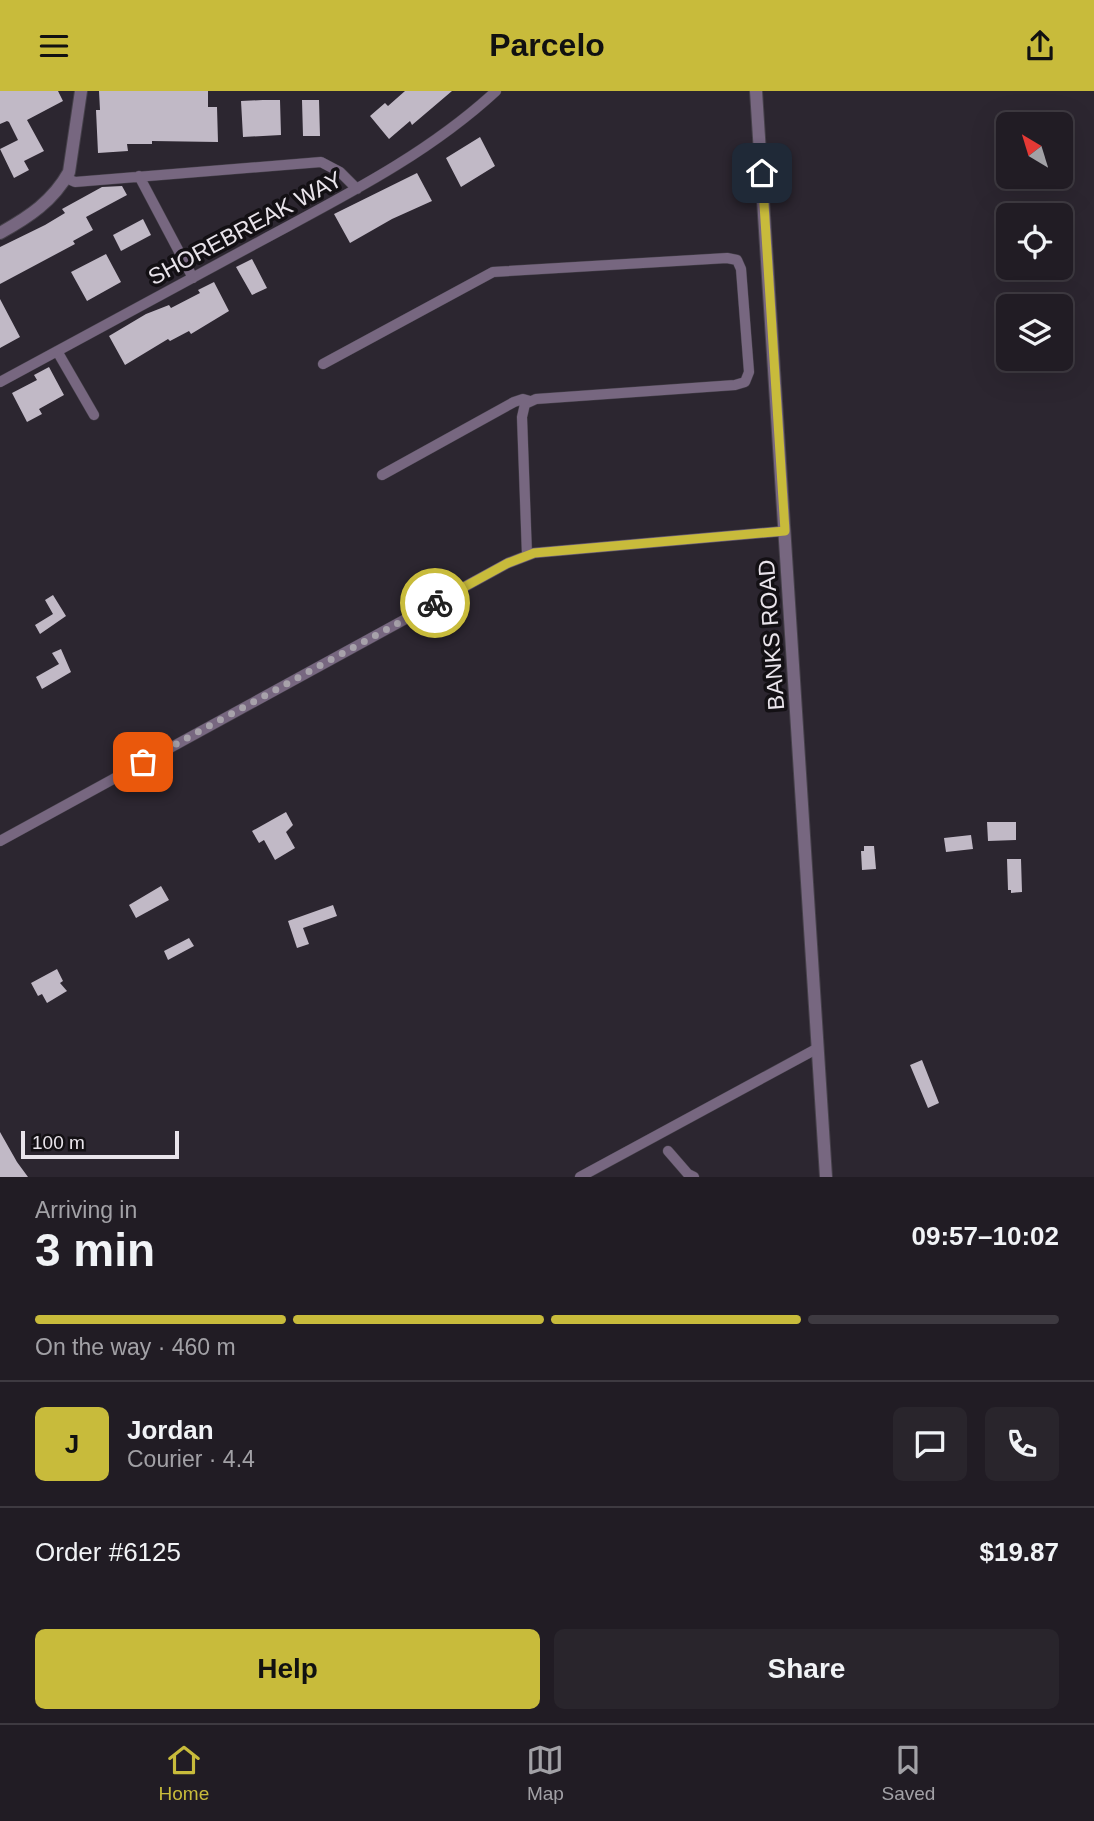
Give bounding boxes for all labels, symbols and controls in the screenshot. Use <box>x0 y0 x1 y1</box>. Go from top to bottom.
icon: menu <box>35 27 73 65</box>
text: Parcelo <box>489 27 605 63</box>
icon: share <box>1021 27 1059 65</box>
north arrow <box>996 112 1073 189</box>
map controls <box>996 112 1073 371</box>
pin <box>732 143 792 203</box>
icon: home <box>743 154 781 192</box>
street label: SHOREBREAK WAY <box>144 166 346 290</box>
button: locate <box>996 203 1073 280</box>
button: layers <box>996 294 1073 371</box>
street label: BANKS ROAD <box>753 559 789 711</box>
courier <box>400 568 470 638</box>
icon: bike <box>416 584 454 622</box>
pin <box>113 732 173 792</box>
icon: bag <box>124 743 162 781</box>
scale bar <box>21 1128 178 1160</box>
text: 100 m <box>32 1132 85 1153</box>
text: Arriving in <box>35 1197 137 1223</box>
text: 09:57–10:02 <box>912 1221 1059 1251</box>
text: 3 min <box>35 1224 155 1276</box>
text: On the way · 460 m <box>35 1334 236 1360</box>
button: chat <box>893 1407 967 1481</box>
button: phone <box>985 1407 1059 1481</box>
text: Jordan <box>127 1415 214 1445</box>
text: J <box>65 1429 79 1459</box>
text: Courier · 4.4 <box>127 1446 255 1472</box>
text: Order #6125 <box>35 1537 181 1567</box>
text: $19.87 <box>979 1537 1059 1567</box>
button: Help <box>35 1629 540 1709</box>
button: Share <box>554 1629 1059 1709</box>
tab: Home <box>159 1741 209 1805</box>
tab: Map <box>526 1741 564 1805</box>
tab: Saved <box>882 1741 935 1805</box>

